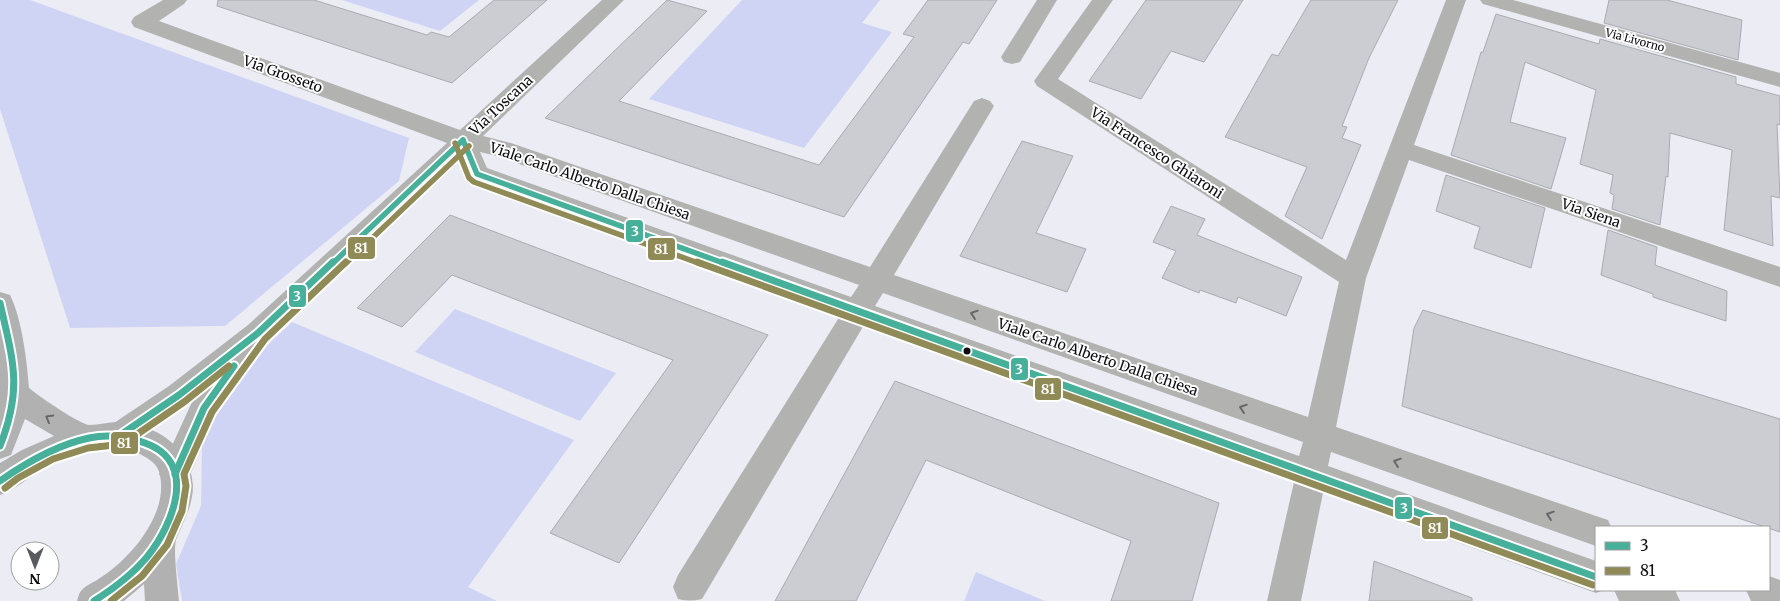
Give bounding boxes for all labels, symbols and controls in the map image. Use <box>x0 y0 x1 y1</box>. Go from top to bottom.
street label: Via Livorno <box>1603 25 1667 55</box>
street label: Via Grosseto <box>240 51 325 97</box>
street label: Via Toscana <box>465 71 537 140</box>
street label: Via Francesco Ghiaroni <box>1086 103 1227 203</box>
street label: Viale Carlo Alberto Dalla Chiesa <box>487 138 693 224</box>
street label: Via Siena <box>1558 194 1623 232</box>
line badge: 3 <box>625 219 644 243</box>
text: 3 <box>631 222 639 240</box>
line badge: 81 <box>347 236 376 260</box>
line badge: 81 <box>647 237 676 261</box>
text: 81 <box>354 239 369 257</box>
text: 81 <box>654 240 669 258</box>
line badge: 3 <box>288 284 307 308</box>
text: 3 <box>293 287 301 305</box>
one-way arrow <box>971 310 979 320</box>
street label: Viale Carlo Alberto Dalla Chiesa <box>995 314 1201 400</box>
unlabelled marker <box>962 346 972 356</box>
line badge: 3 <box>1010 357 1029 381</box>
text: 3 <box>1015 360 1023 378</box>
line badge: 81 <box>1034 377 1062 401</box>
text: 81 <box>1041 380 1056 398</box>
one-way arrow <box>1240 404 1248 414</box>
one-way arrow <box>45 414 54 424</box>
line badge: 81 <box>110 431 139 455</box>
text: 81 <box>117 434 132 452</box>
one-way arrow <box>1393 458 1402 468</box>
line badge: 3 <box>1394 496 1413 520</box>
text: 3 <box>1400 499 1408 517</box>
one-way arrow <box>1546 511 1555 521</box>
line badge: 81 <box>1421 516 1449 540</box>
text: 81 <box>1428 519 1443 537</box>
legend <box>1595 526 1770 591</box>
text: 3 <box>1640 536 1649 555</box>
north arrow <box>10 541 60 591</box>
text: 81 <box>1640 561 1655 580</box>
text: N <box>29 570 41 588</box>

